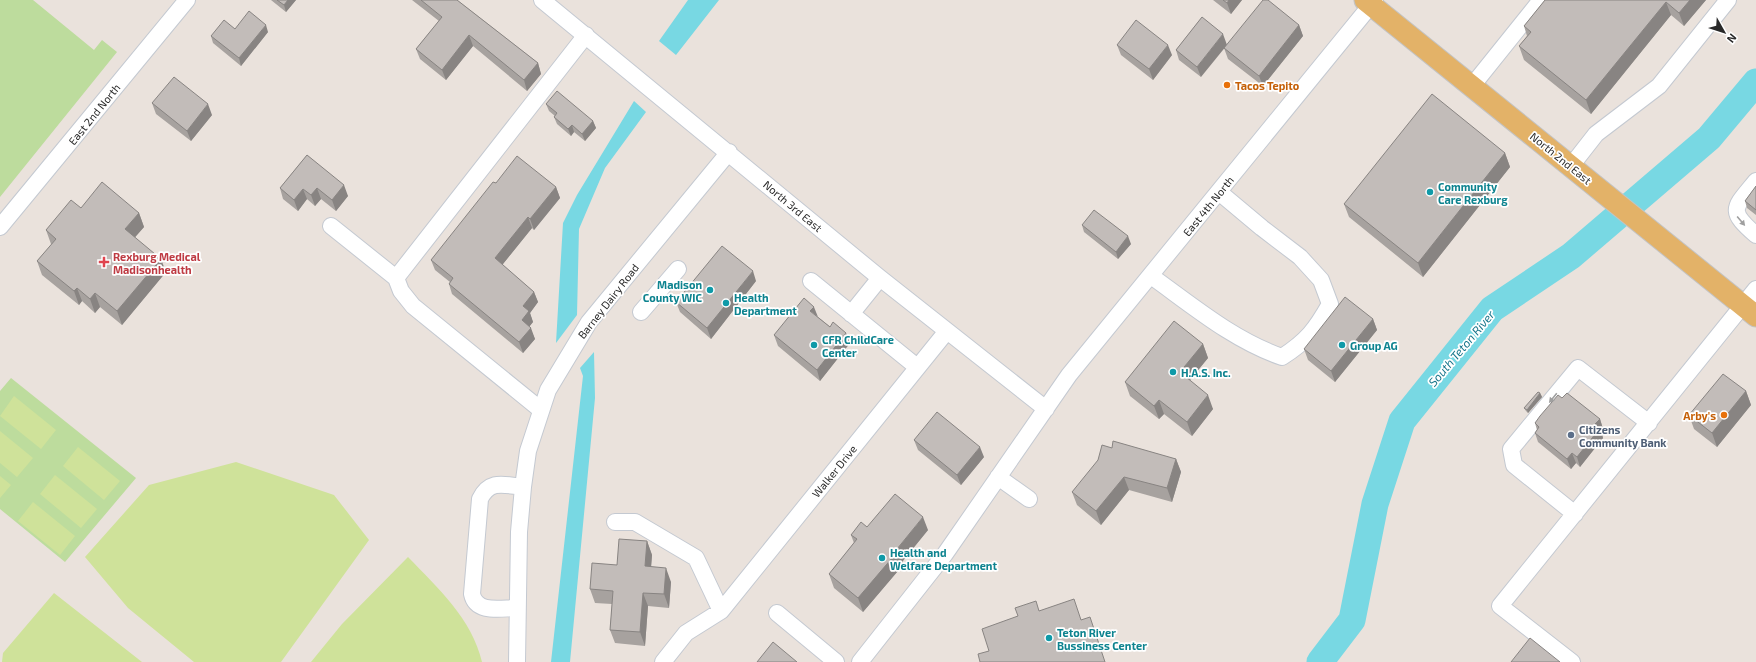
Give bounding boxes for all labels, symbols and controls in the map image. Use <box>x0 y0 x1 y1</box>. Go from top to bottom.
north arrow <box>1704 12 1744 52</box>
text: N <box>1725 31 1740 46</box>
place label: Tacos Tepito <box>1235 79 1300 92</box>
marker: Tacos Tepito <box>1222 80 1232 90</box>
street label: East 2nd North <box>65 81 123 147</box>
street label: North 2nd East <box>1528 129 1594 187</box>
street label: East 4th North <box>1180 173 1236 239</box>
street label: North 3rd East <box>761 178 825 234</box>
place label: Community Care Rexburg <box>1438 180 1508 206</box>
marker: Community Care Rexburg <box>1425 187 1435 197</box>
one-way arrow <box>1737 215 1746 226</box>
place label: Rexburg Medical Madisonhealth <box>113 250 201 276</box>
marker: Rexburg Medical Madisonhealth <box>98 256 110 268</box>
street label: Barney Dairy Road <box>575 261 641 341</box>
place label: Madison County WIC <box>643 278 703 305</box>
marker: Madison County WIC <box>705 285 715 295</box>
place label: Health Department <box>734 291 797 317</box>
marker: Health Department <box>721 298 731 308</box>
water label: South Teton River <box>1425 307 1497 389</box>
place label: CFR ChildCare Center <box>822 333 894 359</box>
place label: Group AG <box>1350 339 1398 352</box>
marker: CFR ChildCare Center <box>809 340 819 350</box>
marker: Group AG <box>1337 340 1347 350</box>
place label: H.A.S. Inc. <box>1181 366 1231 379</box>
marker: H.A.S. Inc. <box>1168 367 1178 377</box>
one-way arrow <box>1549 392 1557 403</box>
place label: Arby's <box>1683 409 1716 423</box>
marker: Arby's <box>1719 410 1729 420</box>
place label: Citizens Community Bank <box>1579 423 1667 450</box>
marker: Citizens Community Bank <box>1566 430 1576 440</box>
street label: Walker Drive <box>809 442 859 500</box>
place label: Health and Welfare Department <box>890 546 997 572</box>
marker: Health and Welfare Department <box>877 553 887 563</box>
place label: Teton River Bussiness Center <box>1057 626 1147 652</box>
marker: Teton River Bussiness Center <box>1044 633 1054 643</box>

